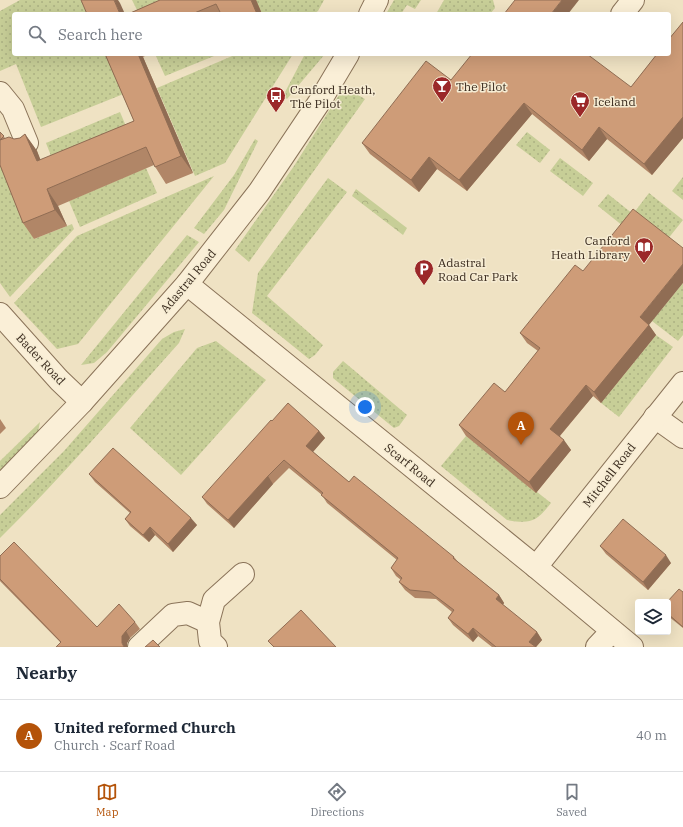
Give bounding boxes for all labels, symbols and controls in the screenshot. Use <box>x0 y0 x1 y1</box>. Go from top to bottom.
search box <box>12 12 671 56</box>
icon: search <box>26 23 48 45</box>
text: Search here <box>58 25 143 44</box>
bar icon: The Pilot <box>431 75 453 103</box>
place label: The Pilot <box>456 79 506 94</box>
place label: Canford Heath, The Pilot <box>290 82 376 111</box>
bus stop icon: Canford Heath, The Pilot <box>265 85 287 113</box>
supermarket icon: Iceland <box>569 90 591 118</box>
place label: Iceland <box>594 94 636 109</box>
place label: Canford Heath Library <box>551 233 631 262</box>
library icon: Canford Heath Library <box>633 236 655 264</box>
street label: Adastral Road <box>157 246 219 316</box>
place label: Adastral Road Car Park <box>438 255 518 284</box>
parking icon: Adastral Road Car Park <box>413 258 435 286</box>
street label: Bader Road <box>13 330 69 388</box>
your location <box>355 397 375 417</box>
pin: A <box>508 412 534 445</box>
street label: Scarf Road <box>382 440 438 490</box>
street label: Mitchell Road <box>579 440 639 510</box>
map controls <box>635 599 671 635</box>
button: layers <box>635 599 671 635</box>
text: Nearby <box>16 662 77 684</box>
text: United reformed Church <box>54 718 236 737</box>
text: A <box>24 727 34 744</box>
text: 40 m <box>636 727 667 744</box>
text: Church · Scarf Road <box>54 737 175 754</box>
tab: Map <box>96 781 118 819</box>
tab: Directions <box>310 781 364 819</box>
tab: Saved <box>556 781 587 819</box>

